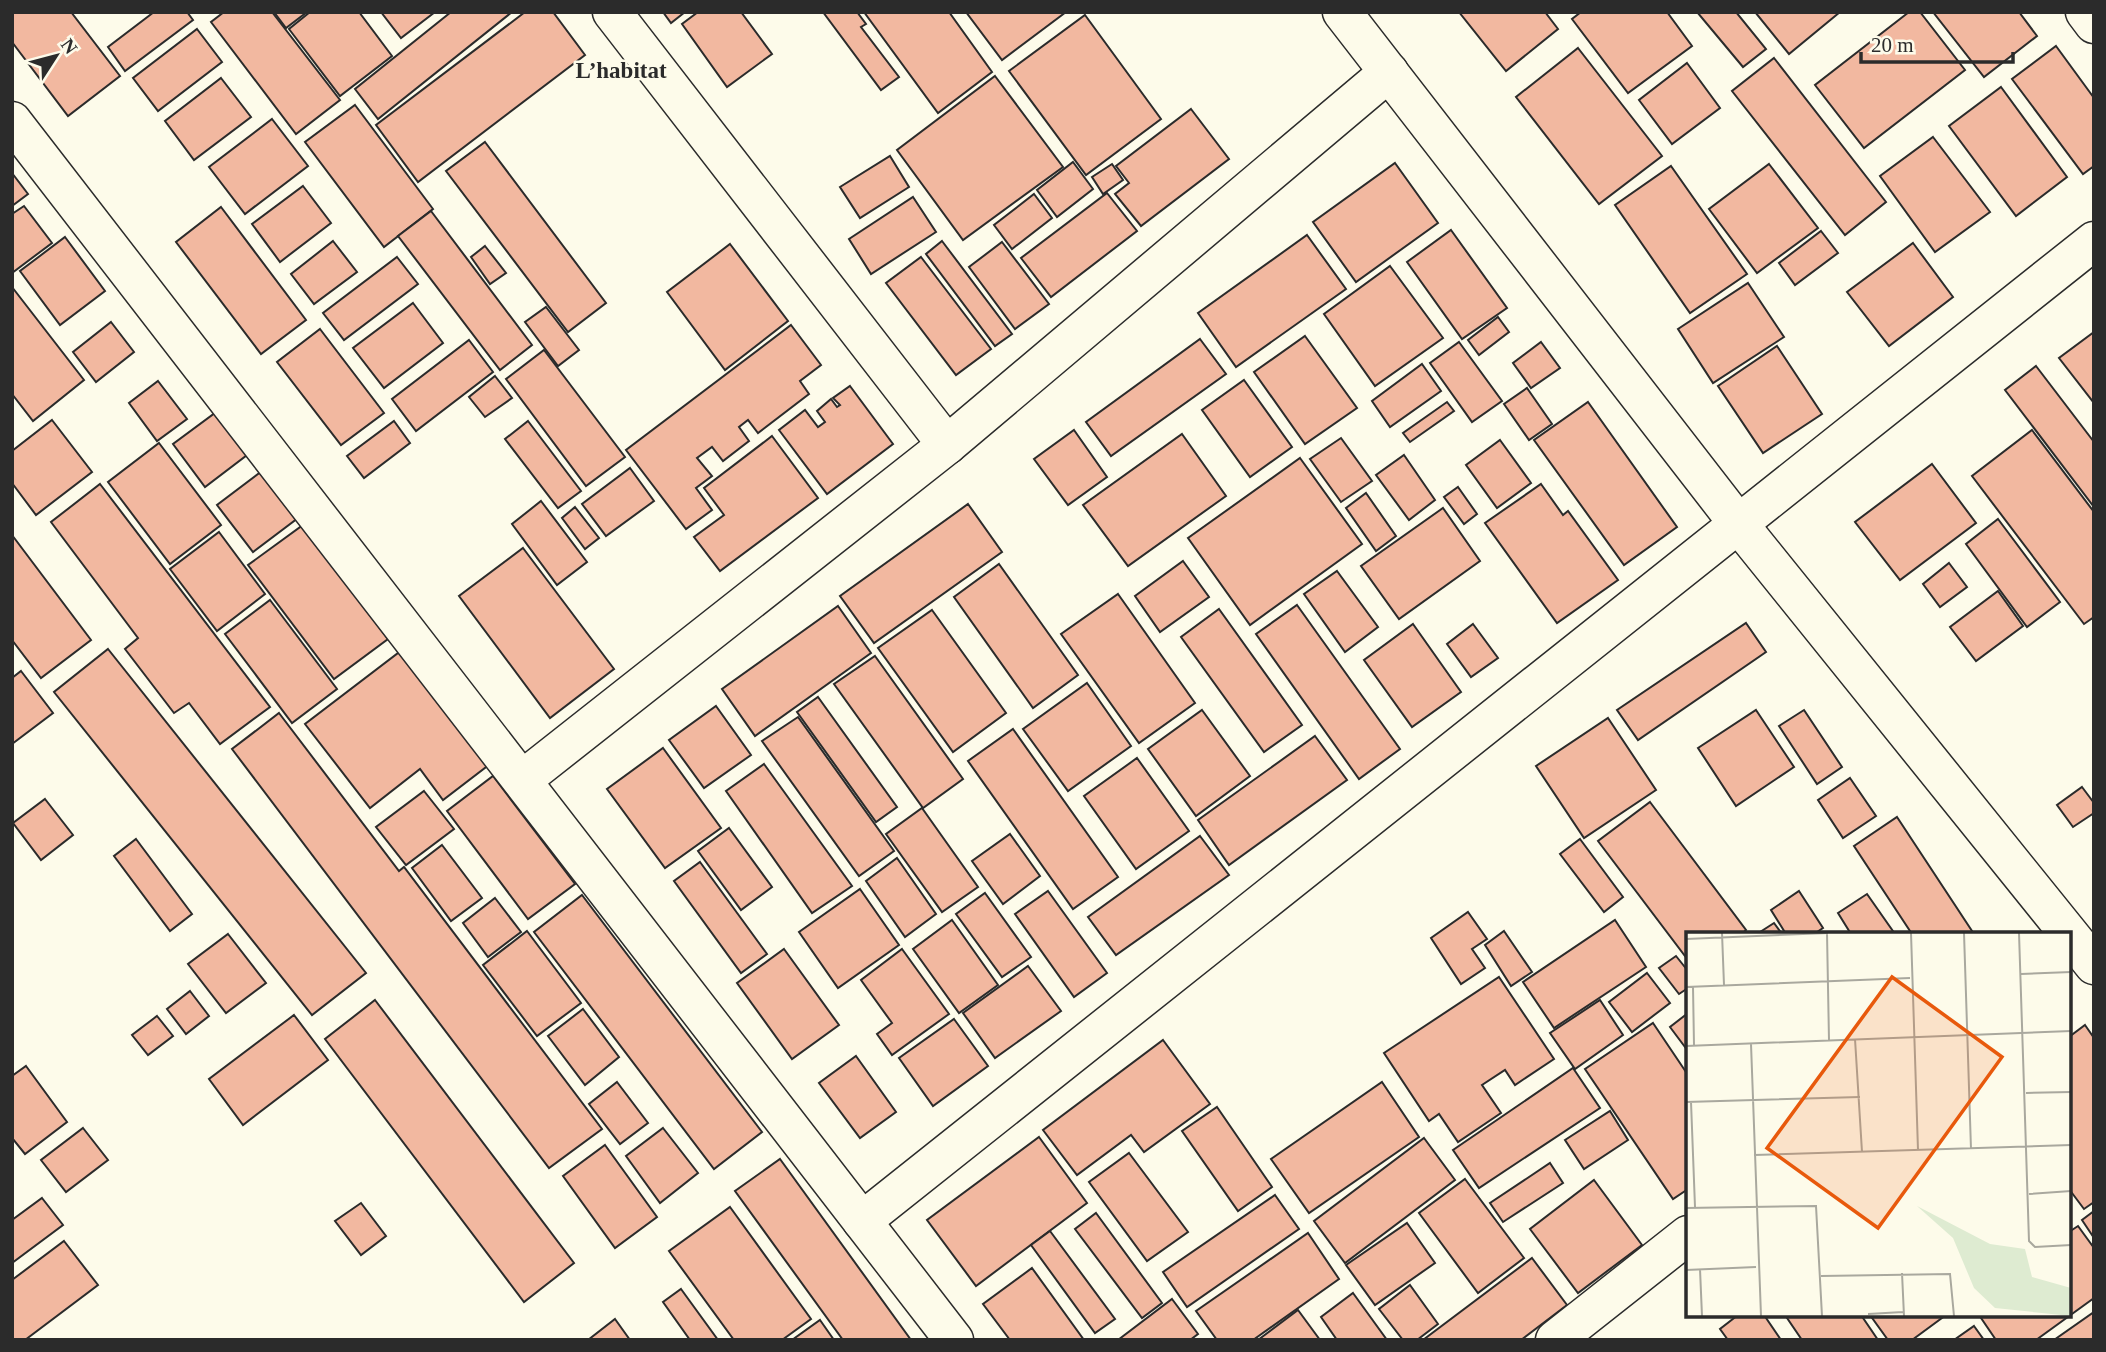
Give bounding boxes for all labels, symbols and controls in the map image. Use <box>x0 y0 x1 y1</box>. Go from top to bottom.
north arrow <box>21 21 91 91</box>
scale bar <box>1861 21 2013 65</box>
text: 20 m <box>1871 33 1914 57</box>
text: N <box>57 35 82 58</box>
district label: L’habitat <box>575 58 667 83</box>
inset map <box>1686 932 2071 1317</box>

